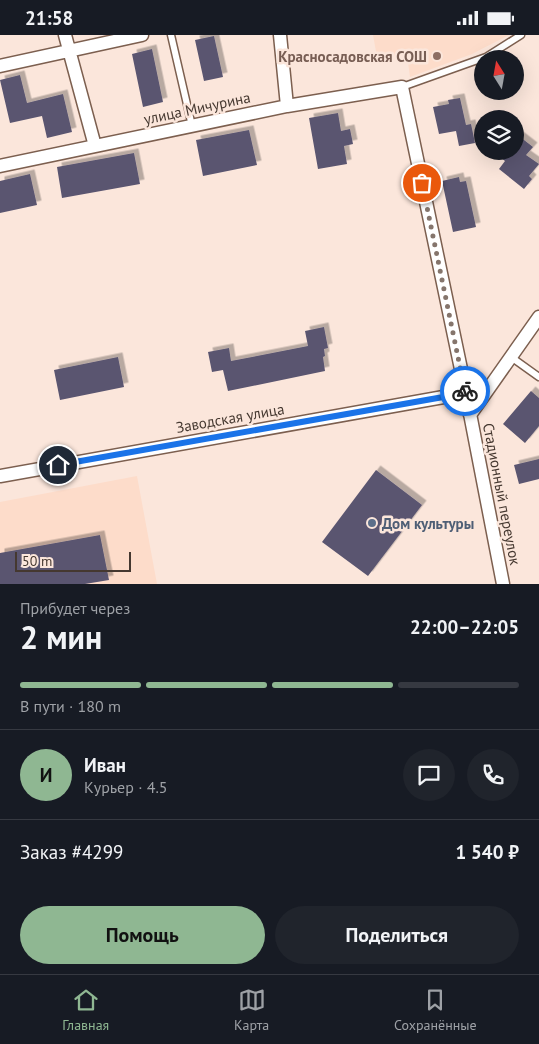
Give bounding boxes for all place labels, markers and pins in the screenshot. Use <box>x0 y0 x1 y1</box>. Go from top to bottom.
place label: Красносадовская СОШ <box>278 47 427 66</box>
marker: Красносадовская СОШ <box>431 50 443 62</box>
pin <box>401 162 443 204</box>
pin <box>37 444 79 486</box>
place label: Дом культуры <box>382 514 474 533</box>
marker: Дом культуры <box>366 517 378 529</box>

